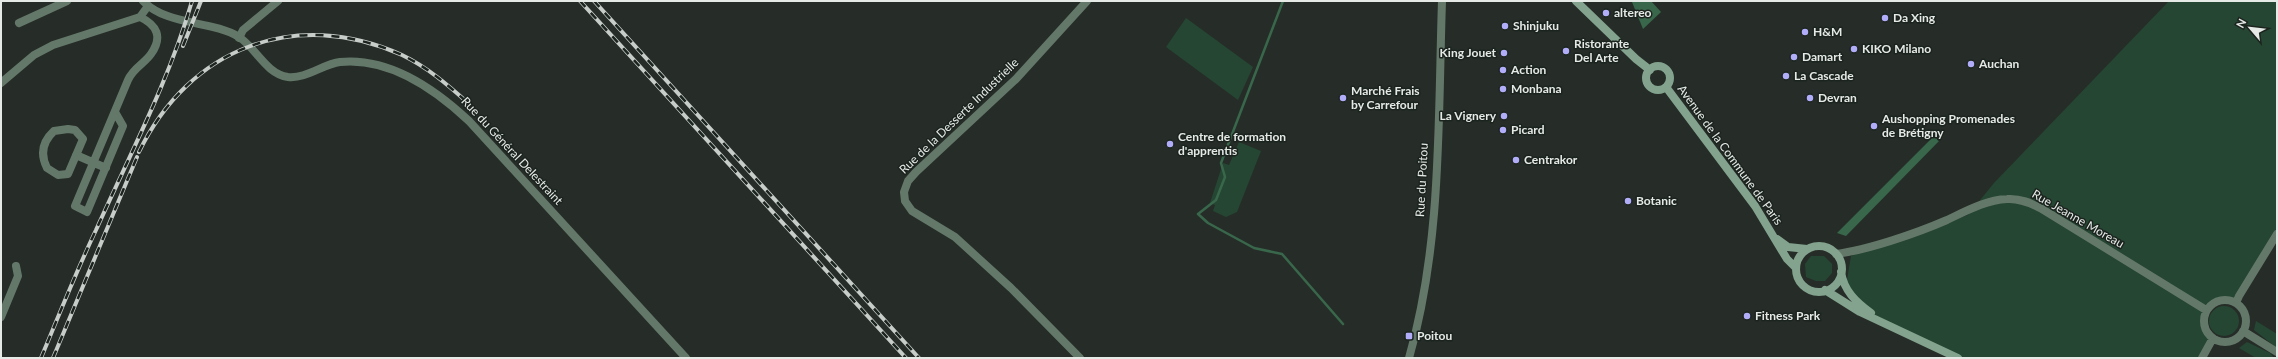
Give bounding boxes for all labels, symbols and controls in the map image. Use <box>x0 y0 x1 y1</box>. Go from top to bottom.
place label: altereo <box>1614 5 1652 20</box>
marker: altereo <box>1601 8 1611 18</box>
north arrow <box>2230 8 2270 48</box>
place label: Da Xing <box>1893 10 1936 25</box>
marker: Da Xing <box>1880 13 1890 23</box>
text: N <box>2233 16 2248 30</box>
place label: Shinjuku <box>1513 18 1559 33</box>
marker: Shinjuku <box>1500 21 1510 31</box>
place label: H&M <box>1813 24 1842 39</box>
marker: H&M <box>1800 27 1810 37</box>
place label: Ristorante Del Arte <box>1574 36 1630 65</box>
place label: KIKO Milano <box>1862 41 1931 56</box>
marker: KIKO Milano <box>1849 44 1859 54</box>
place label: King Jouet <box>1440 45 1497 60</box>
marker: Ristorante Del Arte <box>1561 46 1571 56</box>
marker: King Jouet <box>1499 48 1509 58</box>
place label: Damart <box>1802 49 1843 64</box>
marker: Damart <box>1789 52 1799 62</box>
street label: Rue de la Desserte Industrielle <box>896 55 1021 177</box>
place label: Auchan <box>1978 56 2020 71</box>
marker: Auchan <box>1966 59 1976 69</box>
place label: Action <box>1510 62 1547 77</box>
marker: Action <box>1498 65 1508 75</box>
place label: La Cascade <box>1794 68 1854 83</box>
marker: La Cascade <box>1781 71 1791 81</box>
place label: Monbana <box>1511 81 1562 96</box>
street label: Avenue de la Commune de Paris <box>1674 82 1786 228</box>
place label: Marché Frais by Carrefour <box>1351 83 1420 112</box>
marker: Monbana <box>1498 84 1508 94</box>
place label: Devran <box>1818 90 1857 105</box>
marker: Marché Frais by Carrefour <box>1338 93 1348 103</box>
marker: Devran <box>1805 93 1815 103</box>
street label: Rue du Général Delestraint <box>458 94 567 208</box>
place label: La Vignery <box>1440 108 1497 123</box>
marker: La Vignery <box>1499 111 1509 121</box>
place label: Aushopping Promenades de Brétigny <box>1881 111 2015 140</box>
marker: Aushopping Promenades de Brétigny <box>1869 121 1879 131</box>
place label: Picard <box>1511 122 1545 137</box>
marker: Picard <box>1498 125 1508 135</box>
place label: Centre de formation d'apprentis <box>1178 129 1286 158</box>
marker: Centre de formation d'apprentis <box>1165 139 1175 149</box>
street label: Rue du Poitou <box>1412 143 1431 217</box>
place label: Centrakor <box>1524 152 1578 167</box>
marker: Centrakor <box>1511 155 1521 165</box>
street label: Rue Jeanne Moreau <box>2030 186 2127 251</box>
place label: Botanic <box>1636 193 1677 208</box>
marker: Botanic <box>1623 196 1633 206</box>
place label: Fitness Park <box>1755 308 1821 323</box>
marker: Fitness Park <box>1742 311 1752 321</box>
place label: Poitou <box>1417 328 1452 343</box>
marker: Poitou <box>1404 331 1414 341</box>

